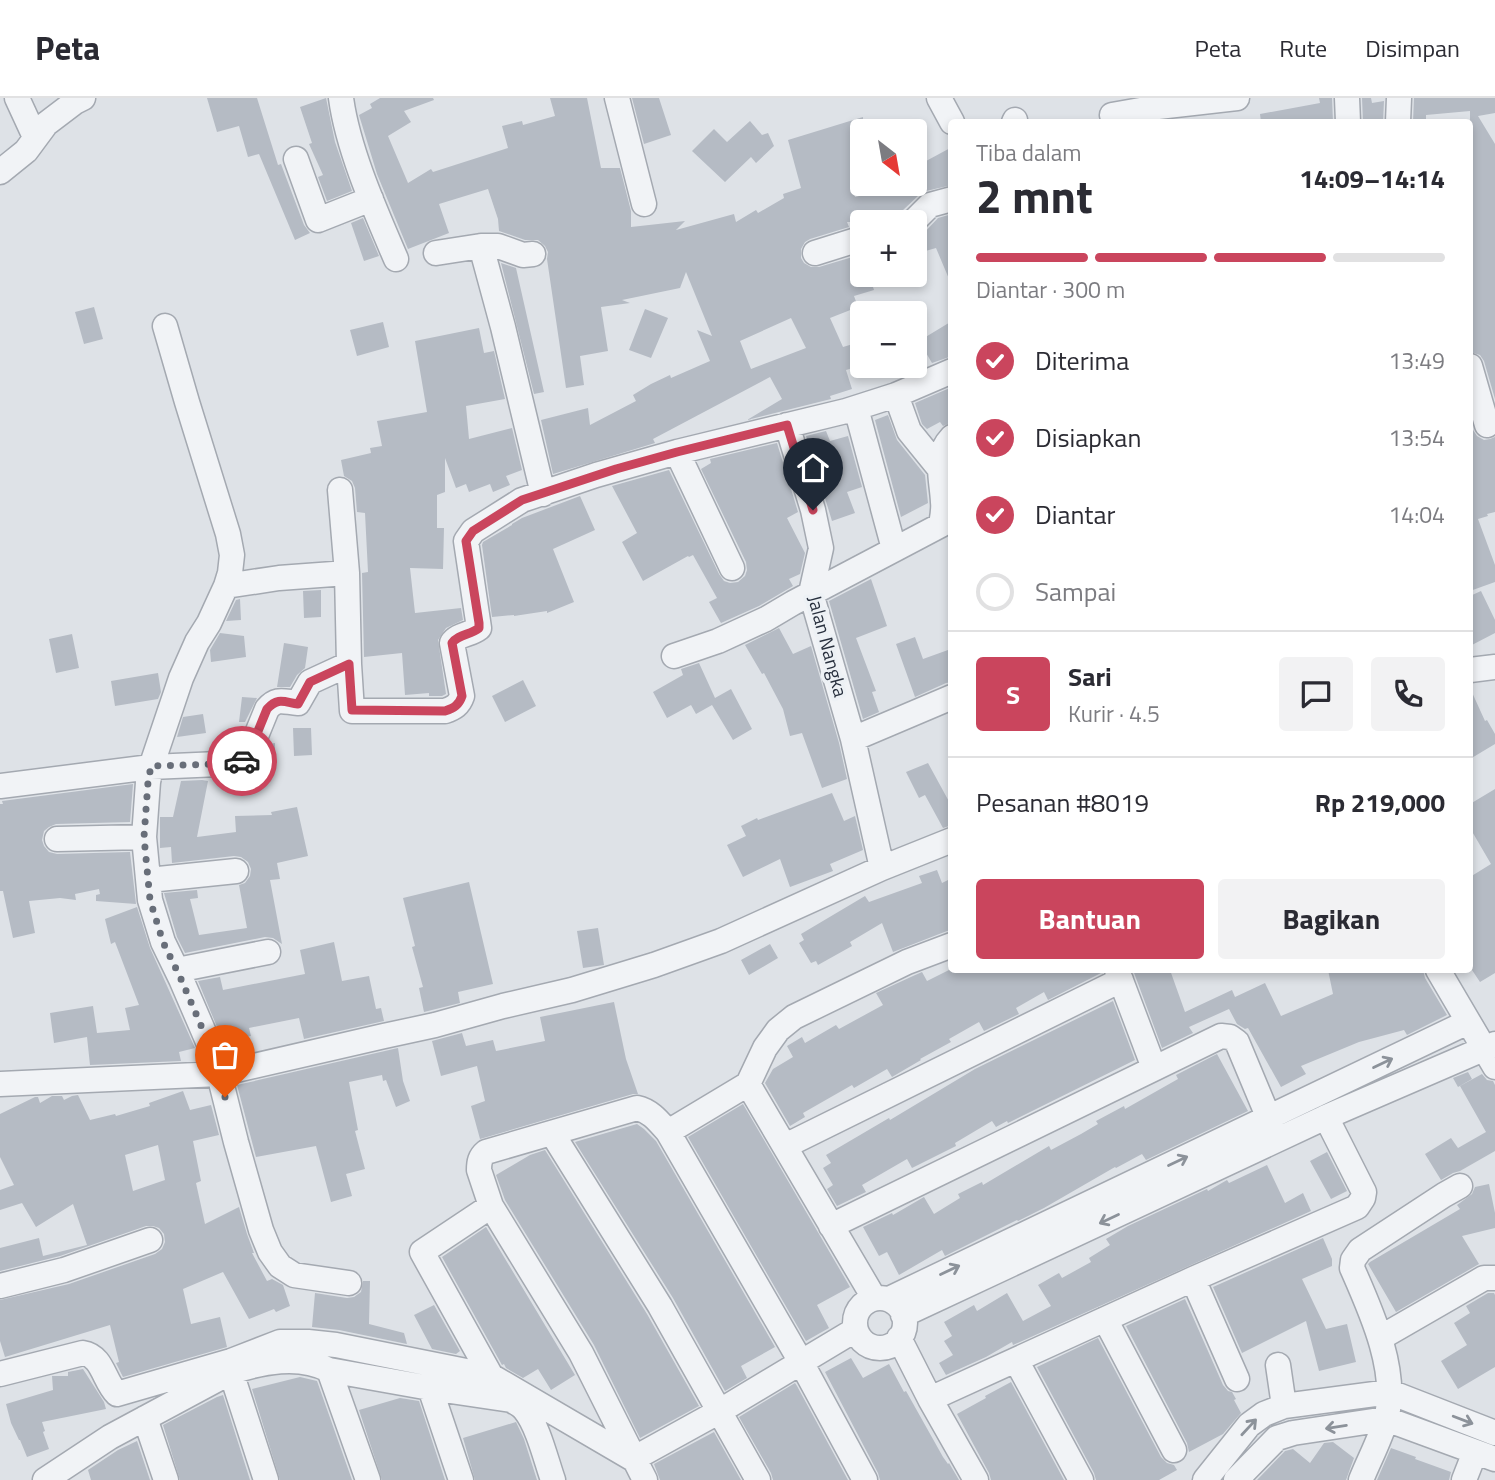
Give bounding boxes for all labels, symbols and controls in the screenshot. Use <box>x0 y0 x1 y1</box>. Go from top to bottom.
text: Peta <box>35 23 100 73</box>
text: Peta <box>1195 30 1241 66</box>
text: Rute <box>1279 30 1327 66</box>
text: Disimpan <box>1365 30 1460 66</box>
north arrow <box>850 119 928 196</box>
map controls <box>850 119 927 378</box>
text: Tiba dalam <box>976 135 1082 170</box>
text: 14:09–14:14 <box>1299 159 1445 198</box>
text: 2 mnt <box>976 161 1093 231</box>
button: + <box>850 210 927 287</box>
text: Diantar · 300 m <box>976 272 1125 307</box>
button: − <box>850 301 927 378</box>
text: Diterima <box>1035 341 1129 380</box>
icon: check <box>976 342 1014 380</box>
text: 13:49 <box>1388 343 1445 378</box>
text: Disiapkan <box>1035 418 1141 457</box>
icon: check <box>976 419 1014 457</box>
text: 13:54 <box>1388 420 1445 455</box>
pin <box>783 438 843 510</box>
icon: home <box>794 449 832 487</box>
text: Diantar <box>1035 495 1116 534</box>
icon: check <box>976 496 1014 534</box>
text: 14:04 <box>1388 497 1445 532</box>
text: Sampai <box>1035 572 1116 611</box>
street label: Jalan Nangka <box>801 592 856 700</box>
text: Sari <box>1068 657 1112 696</box>
button: chat <box>1279 657 1353 731</box>
button: phone <box>1371 657 1445 731</box>
text: S <box>1006 675 1020 714</box>
text: Kurir · 4.5 <box>1068 696 1160 731</box>
courier <box>207 726 277 796</box>
icon: car <box>223 742 261 780</box>
text: Pesanan #8019 <box>976 783 1149 822</box>
text: Rp 219,000 <box>1315 783 1445 822</box>
button: Bantuan <box>976 879 1204 959</box>
button: Bagikan <box>1218 879 1445 959</box>
pin <box>195 1025 255 1097</box>
icon: bag <box>206 1036 244 1074</box>
one-way arrow <box>1372 1056 1393 1069</box>
one-way arrow <box>1167 1154 1188 1168</box>
one-way arrow <box>1099 1213 1120 1226</box>
one-way arrow <box>939 1263 960 1276</box>
one-way arrow <box>1451 1415 1473 1428</box>
one-way arrow <box>1240 1419 1257 1436</box>
one-way arrow <box>1325 1421 1348 1434</box>

